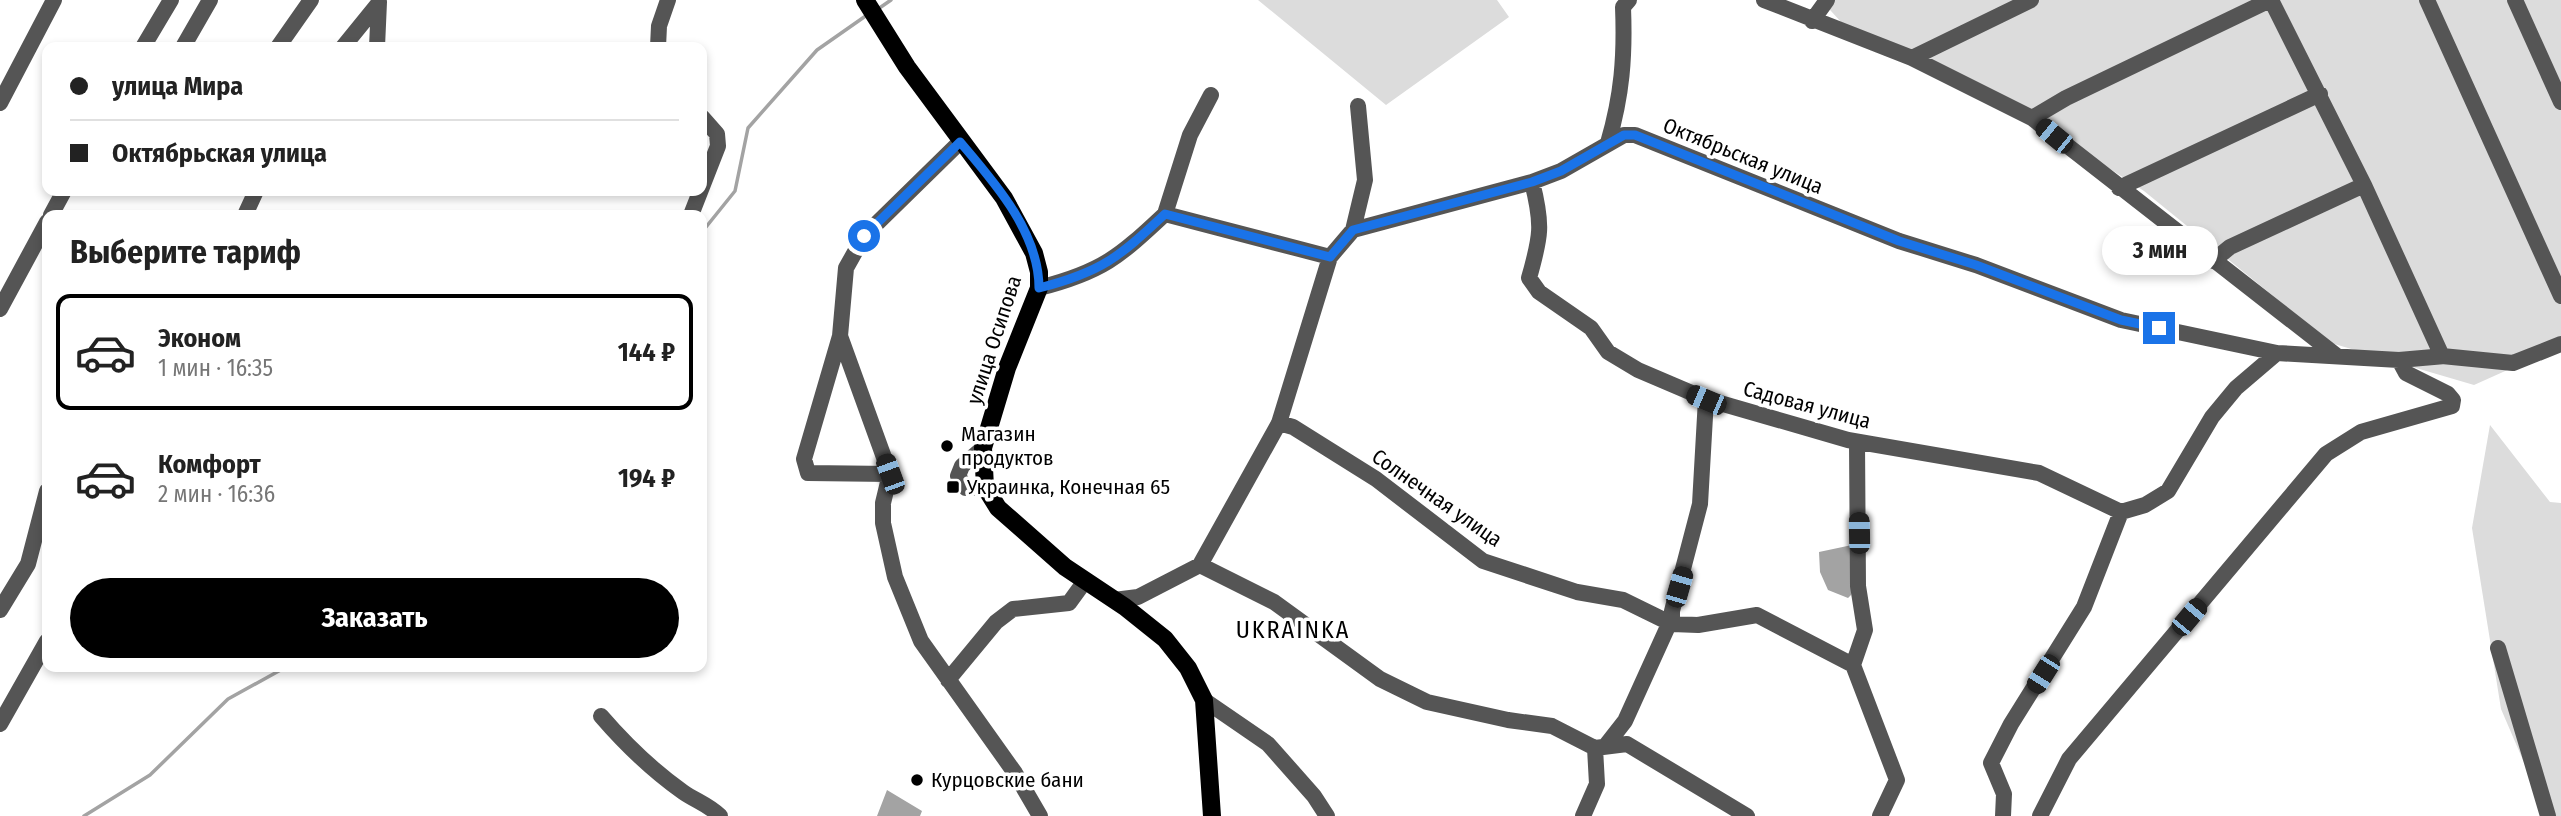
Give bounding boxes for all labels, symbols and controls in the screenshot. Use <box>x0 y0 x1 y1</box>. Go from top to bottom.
text: улица Мира <box>112 71 243 102</box>
street label: Октябрьская улица <box>1659 112 1827 200</box>
car <box>2032 115 2077 157</box>
text: Октябрьская улица <box>112 138 327 169</box>
route start <box>848 220 880 252</box>
callout: 3 мин <box>2101 226 2217 276</box>
text: Выберите тариф <box>70 233 301 271</box>
text: 3 мин <box>2133 236 2187 264</box>
street label: улица Осипова <box>961 272 1027 408</box>
route end <box>2143 312 2175 344</box>
icon: car <box>74 321 137 384</box>
text: Эконом <box>158 323 241 354</box>
text: 144 ₽ <box>618 337 675 368</box>
text: 1 мин · 16:35 <box>158 354 273 382</box>
street label: Садовая улица <box>1740 375 1874 435</box>
car <box>1683 382 1730 418</box>
place label: Магазин продуктов <box>961 421 1054 471</box>
marker: Магазин продуктов <box>939 438 955 454</box>
street label: Солнечная улица <box>1367 443 1507 553</box>
icon: car <box>74 447 137 510</box>
text: Комфорт <box>158 449 261 480</box>
car <box>873 451 908 497</box>
text: 194 ₽ <box>618 463 675 494</box>
place label: Украинка, Конечная 65 <box>966 474 1170 500</box>
marker: Украинка, Конечная 65 <box>945 479 961 495</box>
text: 2 мин · 16:36 <box>158 480 275 508</box>
car <box>1849 512 1870 554</box>
car <box>1664 564 1695 610</box>
button: Заказать <box>70 578 679 658</box>
car <box>2168 594 2211 640</box>
district label: UKRAINKA <box>1236 616 1350 644</box>
car <box>2023 651 2064 697</box>
place label: Курцовские бани <box>931 767 1084 793</box>
marker: Курцовские бани <box>909 772 925 788</box>

